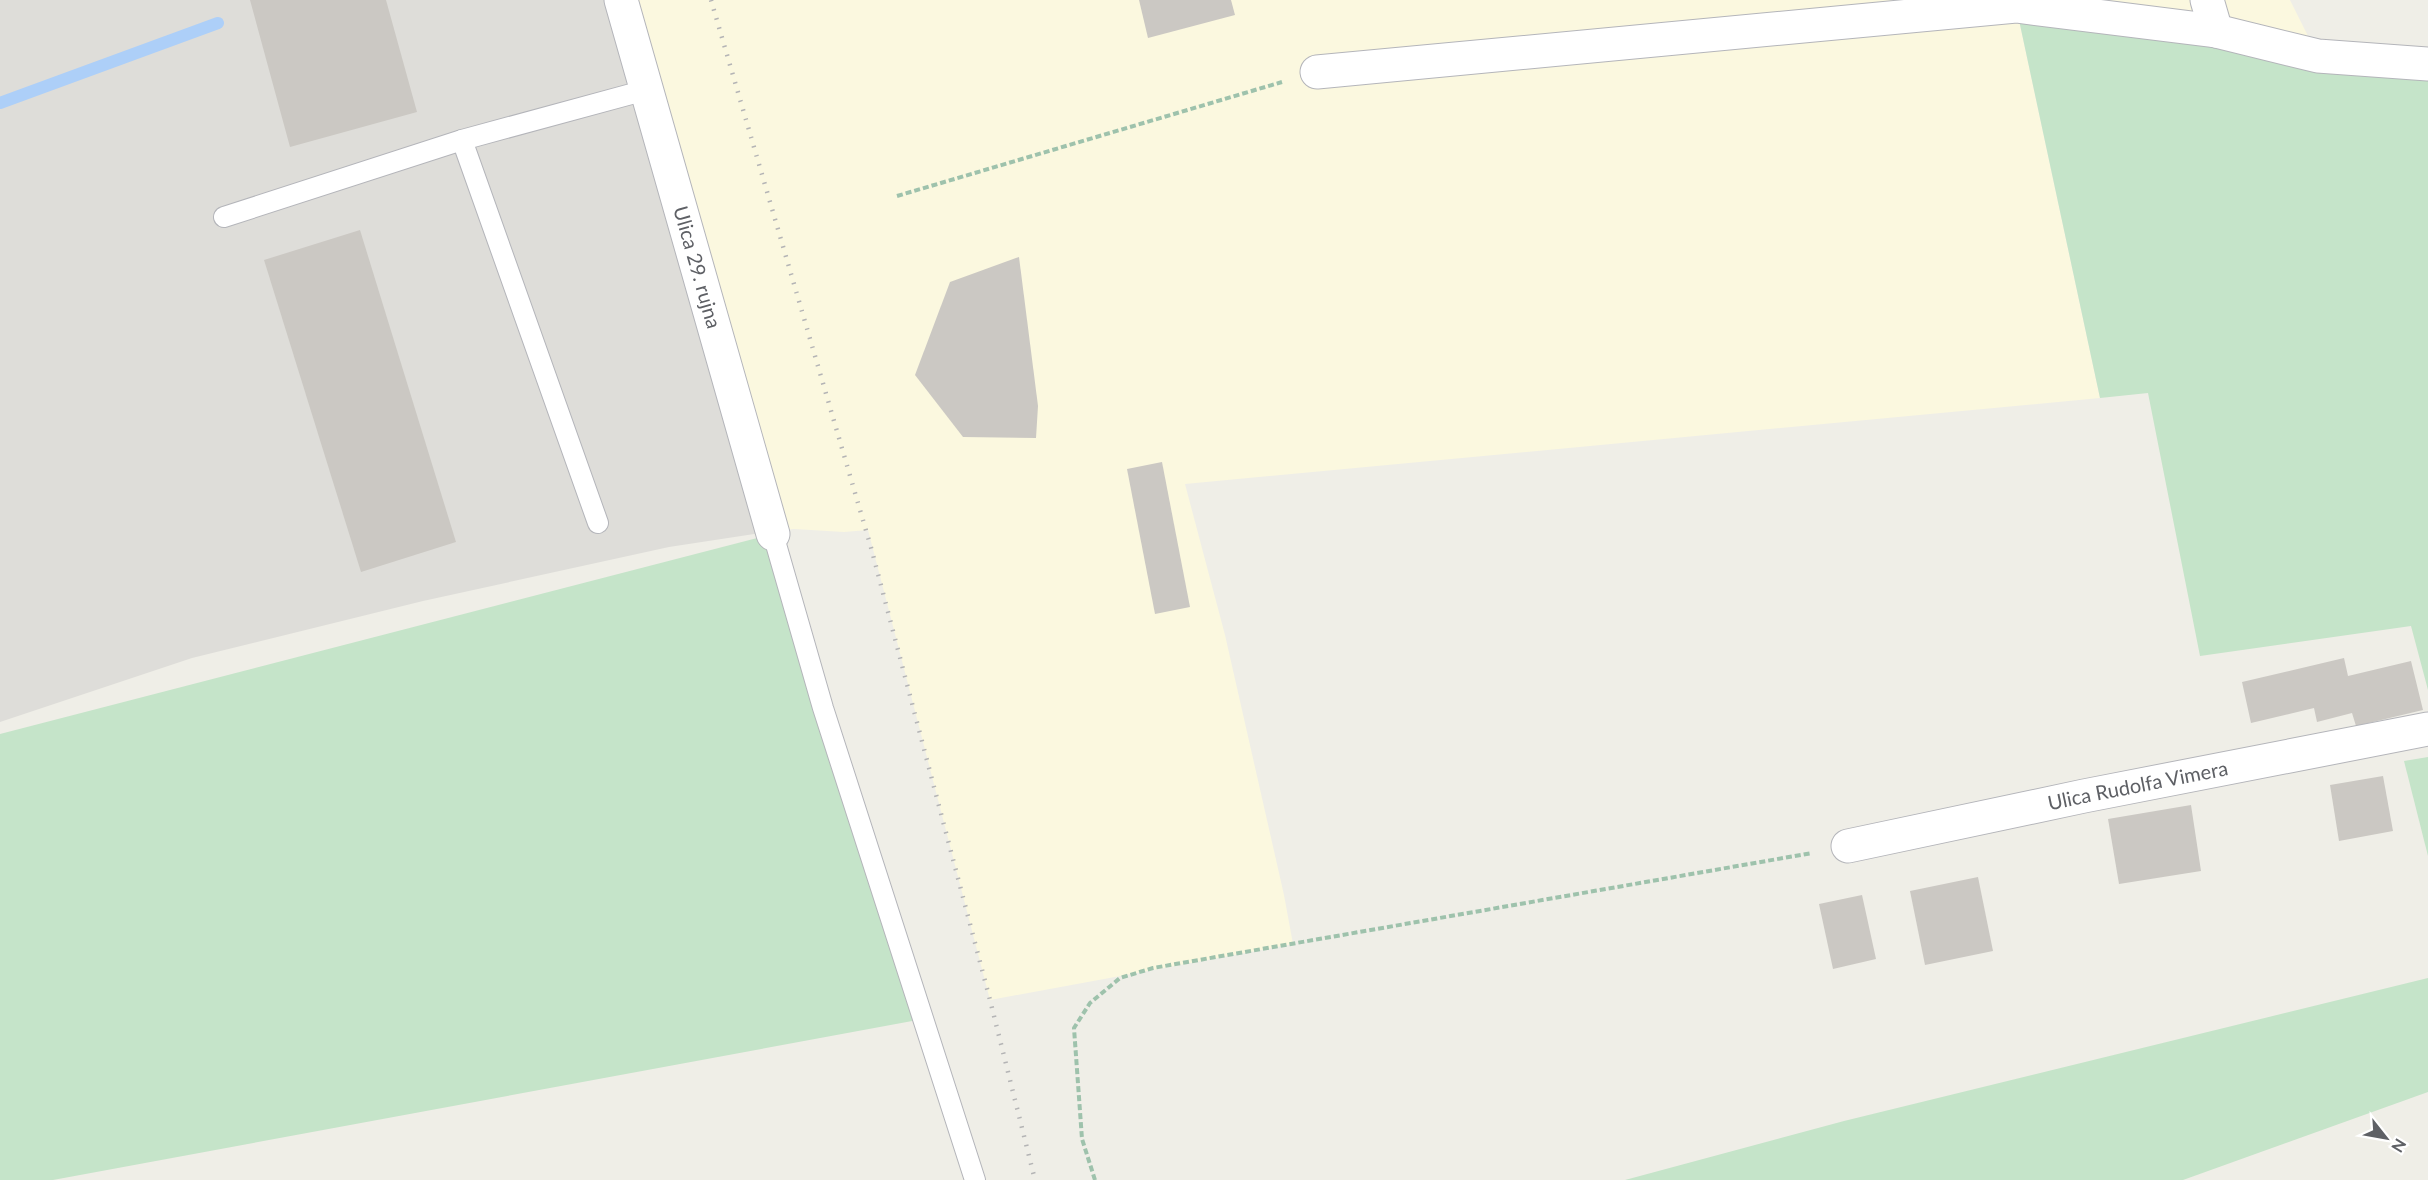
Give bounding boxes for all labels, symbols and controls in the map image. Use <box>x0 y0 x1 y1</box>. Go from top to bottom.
street label: Ulica 29. rujna <box>669 203 727 331</box>
street label: Ulica Rudolfa Vimera <box>2045 755 2230 814</box>
north arrow <box>2356 1108 2416 1168</box>
text: N <box>2388 1136 2411 1156</box>

